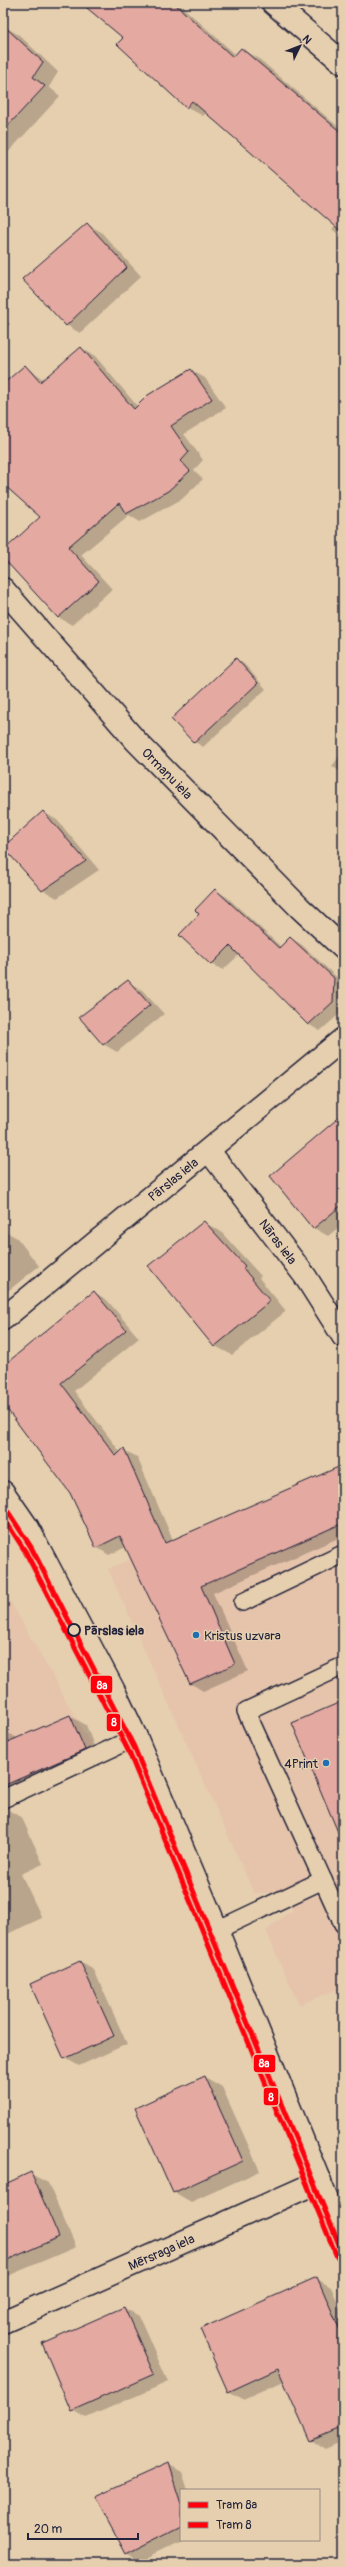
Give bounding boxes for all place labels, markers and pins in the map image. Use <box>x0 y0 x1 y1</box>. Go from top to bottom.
marker: Pārslas iela <box>67 1623 81 1637</box>
place label: Pārslas iela <box>84 1623 144 1639</box>
place label: Kristus uzvara <box>204 1628 281 1644</box>
marker: Kristus uzvara <box>191 1630 201 1640</box>
place label: 4Print <box>284 1756 319 1772</box>
marker: 4Print <box>321 1758 331 1768</box>

